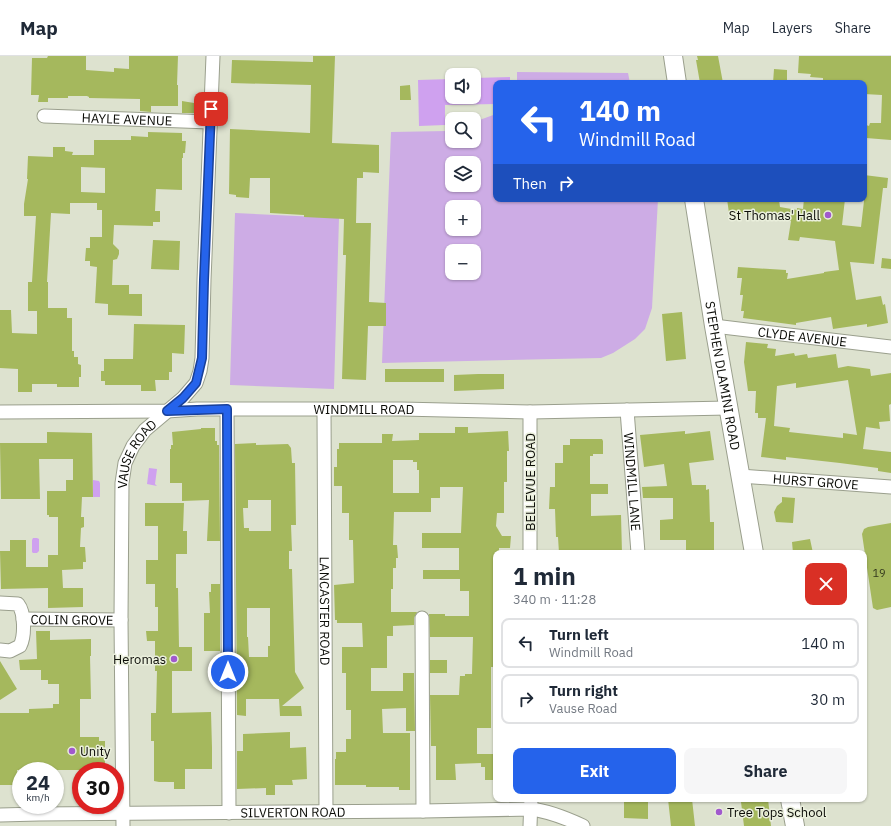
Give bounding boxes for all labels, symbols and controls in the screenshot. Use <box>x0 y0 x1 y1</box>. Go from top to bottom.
text: Map <box>20 16 58 40</box>
text: Map <box>723 19 750 37</box>
text: Layers <box>772 19 813 37</box>
text: Share <box>835 19 871 37</box>
map controls <box>445 68 481 280</box>
button: sound <box>445 68 481 104</box>
pin <box>194 92 228 126</box>
text: 140 m <box>579 92 661 129</box>
icon: left <box>513 96 565 148</box>
icon: arrive <box>200 98 222 120</box>
street label: HAYLE AVENUE <box>81 109 173 130</box>
button: search <box>445 112 481 148</box>
text: Windmill Road <box>579 128 696 151</box>
button: layers <box>445 156 481 192</box>
icon: right <box>555 172 577 194</box>
text: Then <box>513 174 547 193</box>
button: + <box>445 200 481 236</box>
place label: St Thomas' Hall <box>729 207 820 224</box>
marker: St Thomas' Hall <box>823 210 833 220</box>
button: − <box>445 244 481 280</box>
street label: STEPHEN DLAMINI ROAD <box>701 300 744 451</box>
street label: CLYDE AVENUE <box>757 323 848 351</box>
street label: WINDMILL ROAD <box>313 401 415 418</box>
street label: VAUSE ROAD <box>114 416 160 489</box>
street label: WINDMILL LANE <box>620 432 644 532</box>
street label: BELLEVUE ROAD <box>522 433 539 531</box>
street label: HURST GROVE <box>772 470 859 494</box>
street label: LANCASTER ROAD <box>316 557 333 665</box>
text: 1 min <box>513 560 576 592</box>
button: close <box>805 563 847 605</box>
house number: 19 <box>872 566 886 580</box>
text: 340 m · 11:28 <box>513 591 596 608</box>
street label: COLIN GROVE <box>30 611 114 629</box>
text: Turn left <box>549 625 609 644</box>
icon: left <box>515 632 537 654</box>
text: 140 m <box>801 634 845 653</box>
text: Windmill Road <box>549 644 633 661</box>
place label: Heromas <box>113 651 166 668</box>
position arrow <box>207 651 249 693</box>
marker: Heromas <box>169 654 179 664</box>
text: Turn right <box>549 681 618 700</box>
icon: right <box>515 688 537 710</box>
text: 30 m <box>810 690 845 709</box>
text: Vause Road <box>549 700 617 717</box>
place label: Unity <box>80 743 111 760</box>
marker: Unity <box>67 746 77 756</box>
button: Exit <box>513 748 676 794</box>
button: Share <box>684 748 847 794</box>
speed limit sign: 30 <box>72 762 124 814</box>
text: 24 <box>26 769 50 796</box>
text: km/h <box>26 791 50 804</box>
street label: SILVERTON ROAD <box>240 804 346 821</box>
place label: Tree Tops School <box>727 804 827 821</box>
marker: Tree Tops School <box>714 807 724 817</box>

